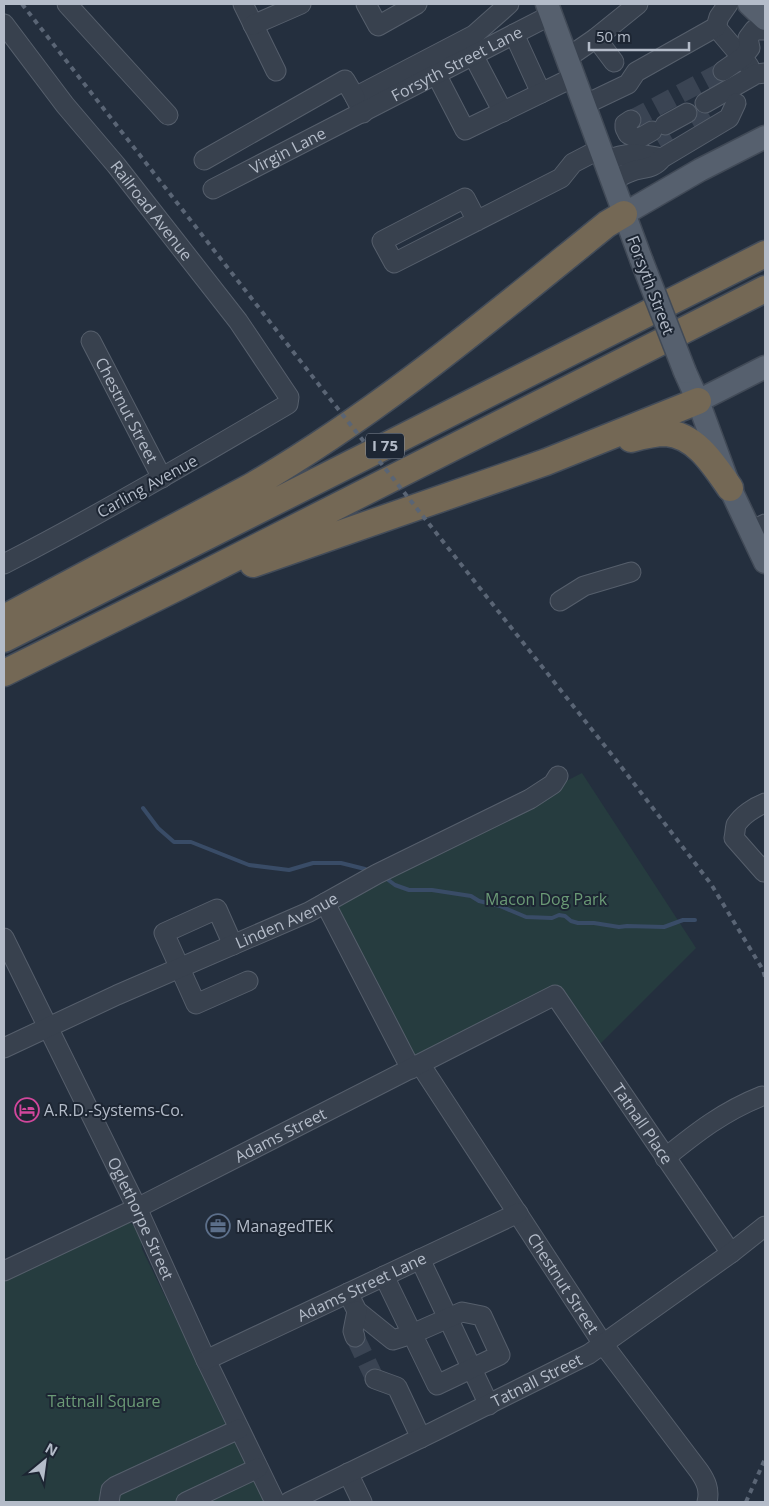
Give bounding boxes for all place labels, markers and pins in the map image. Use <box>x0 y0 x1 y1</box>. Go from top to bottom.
hotel icon: A.R.D.-Systems-Co. <box>14 1097 40 1123</box>
place label: A.R.D.-Systems-Co. <box>44 1099 184 1121</box>
office icon: ManagedTEK <box>205 1213 231 1239</box>
place label: ManagedTEK <box>236 1215 333 1237</box>

